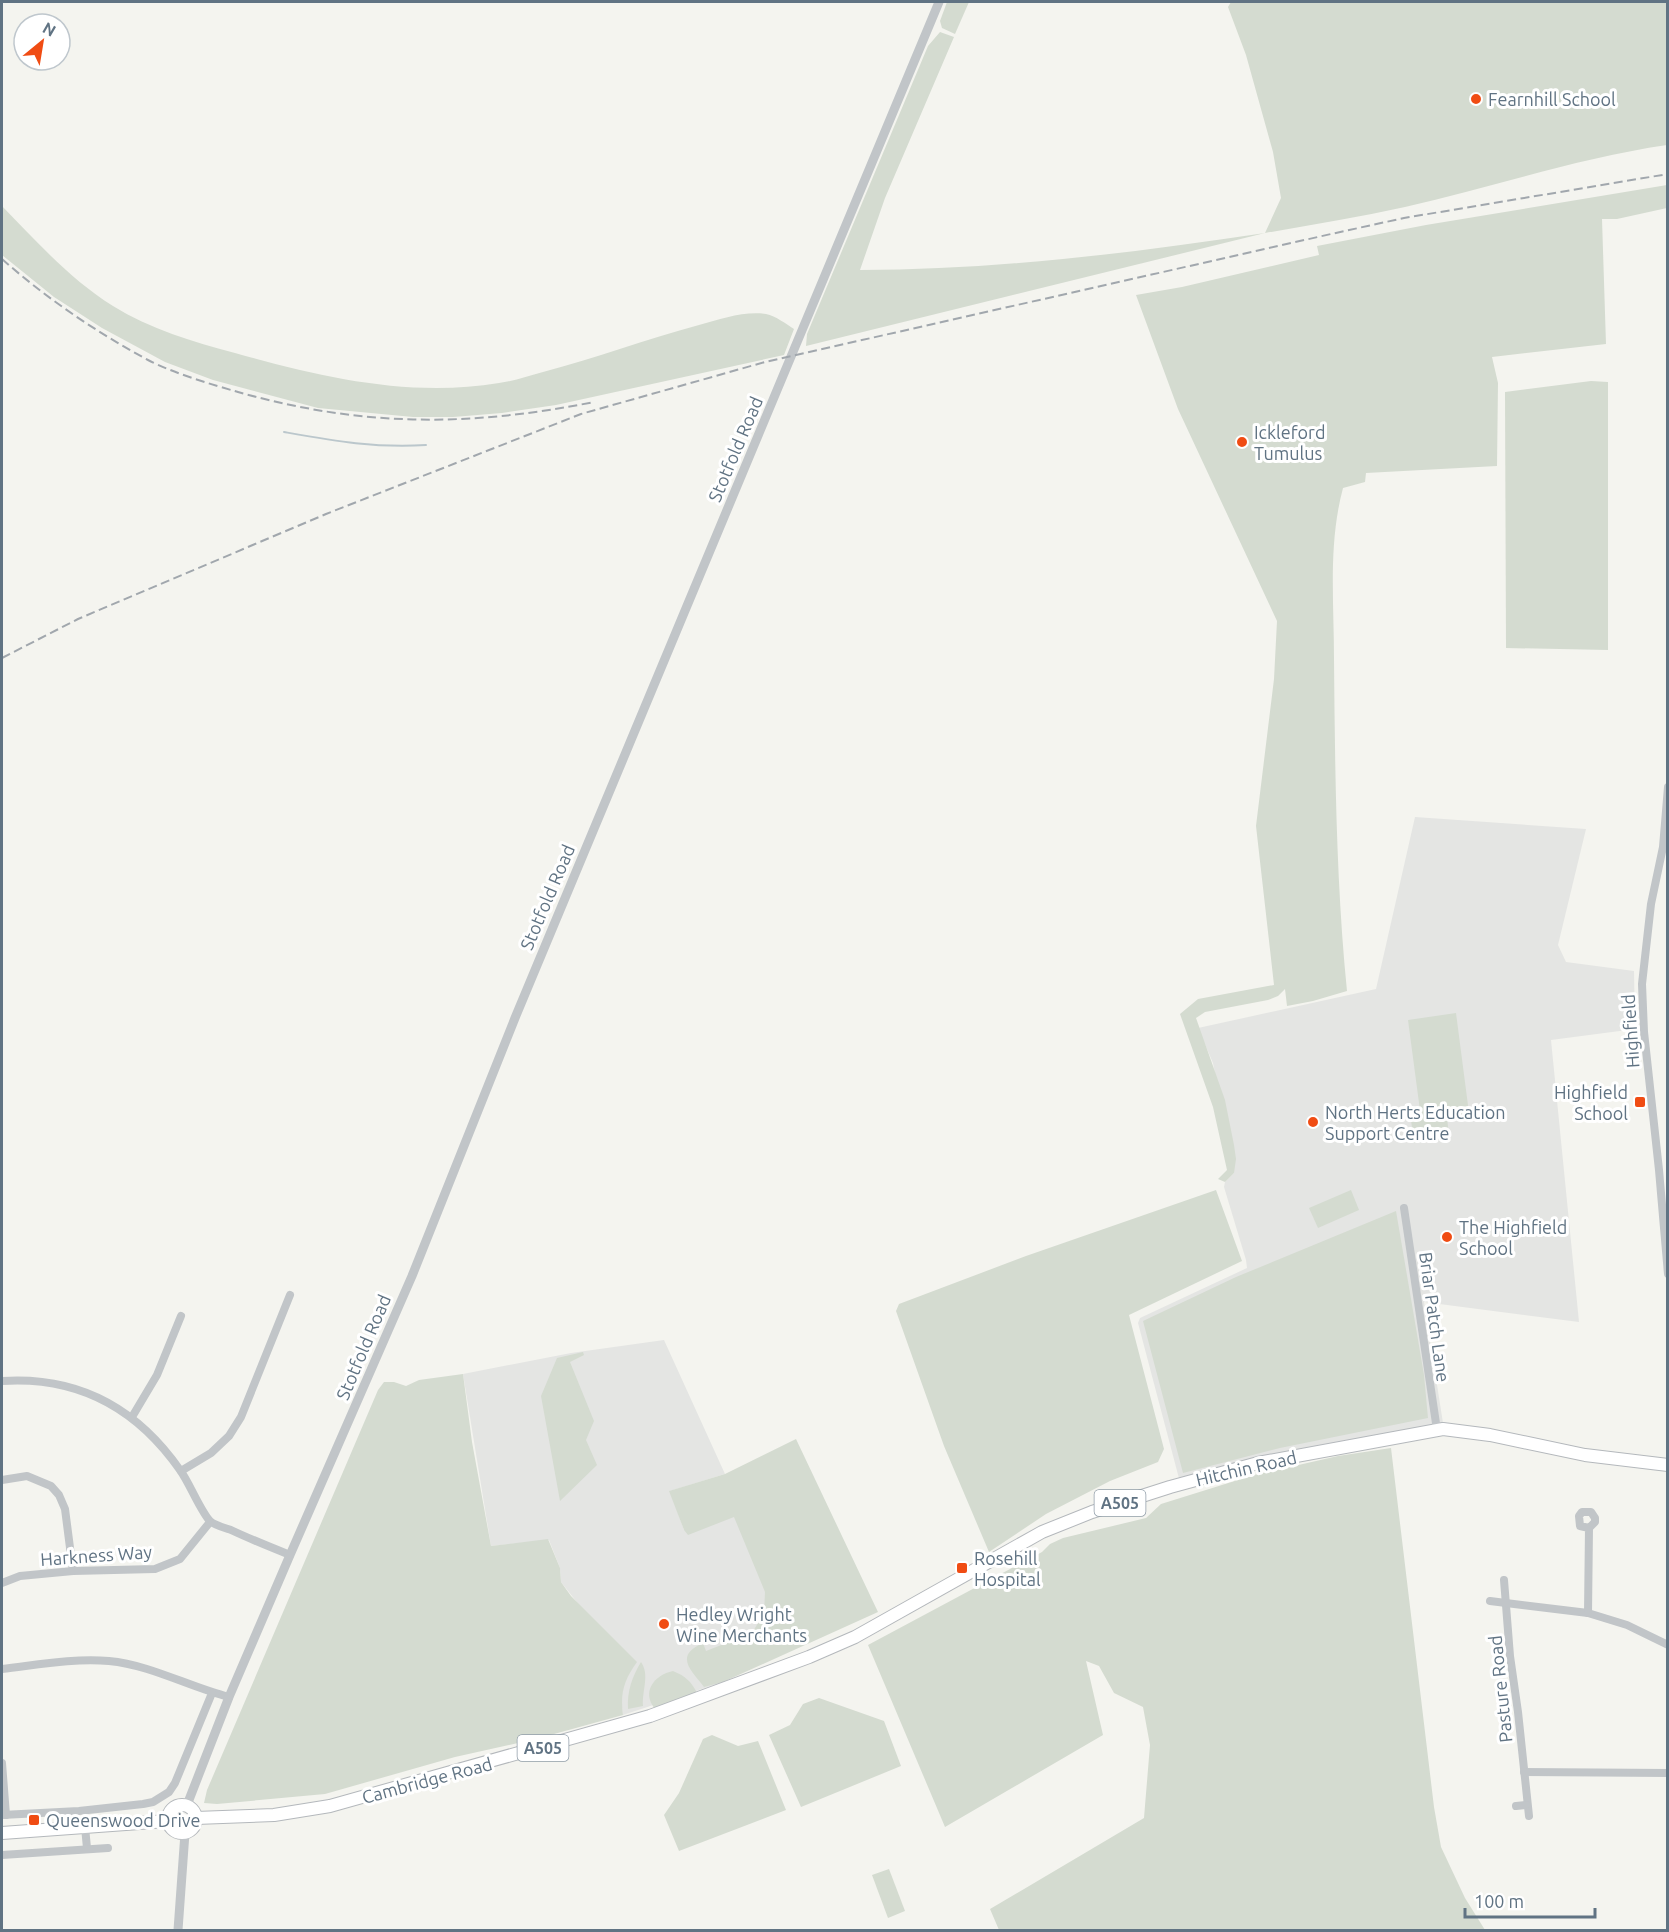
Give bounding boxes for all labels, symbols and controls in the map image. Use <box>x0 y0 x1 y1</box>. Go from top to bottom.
north arrow <box>12 12 72 72</box>
text: N <box>40 18 59 40</box>
place label: Fearnhill School <box>1488 89 1616 109</box>
marker: Fearnhill School <box>1469 92 1483 106</box>
street label: Stotfold Road <box>704 393 766 505</box>
place label: Ickleford Tumulus <box>1254 422 1325 463</box>
marker: Ickleford Tumulus <box>1235 435 1249 449</box>
street label: Stotfold Road <box>516 841 578 953</box>
street label: Highfield <box>1617 993 1643 1069</box>
place label: Highfield School <box>1554 1082 1628 1123</box>
marker: Highfield School <box>1633 1095 1647 1109</box>
place label: North Herts Education Support Centre <box>1325 1102 1506 1143</box>
marker: North Herts Education Support Centre <box>1306 1115 1320 1129</box>
place label: The Highfield School <box>1459 1217 1567 1258</box>
marker: The Highfield School <box>1440 1230 1454 1244</box>
street label: Briar Patch Lane <box>1416 1251 1454 1383</box>
street label: Stotfold Road <box>332 1291 394 1403</box>
street label: Hitchin Road <box>1194 1447 1298 1489</box>
road number: A505 <box>1094 1490 1146 1516</box>
street label: Harkness Way <box>40 1541 153 1569</box>
place label: Rosehill Hospital <box>974 1548 1041 1589</box>
marker: Rosehill Hospital <box>955 1561 969 1575</box>
place label: Hedley Wright Wine Merchants <box>676 1604 807 1645</box>
marker: Hedley Wright Wine Merchants <box>657 1617 671 1631</box>
street label: Pasture Road <box>1484 1635 1516 1743</box>
road number: A505 <box>518 1735 568 1761</box>
street label: Cambridge Road <box>360 1753 494 1807</box>
place label: Queenswood Drive <box>46 1810 200 1831</box>
marker: Queenswood Drive <box>27 1813 41 1827</box>
scale bar <box>1465 1881 1596 1919</box>
text: 100 m <box>1474 1891 1524 1911</box>

